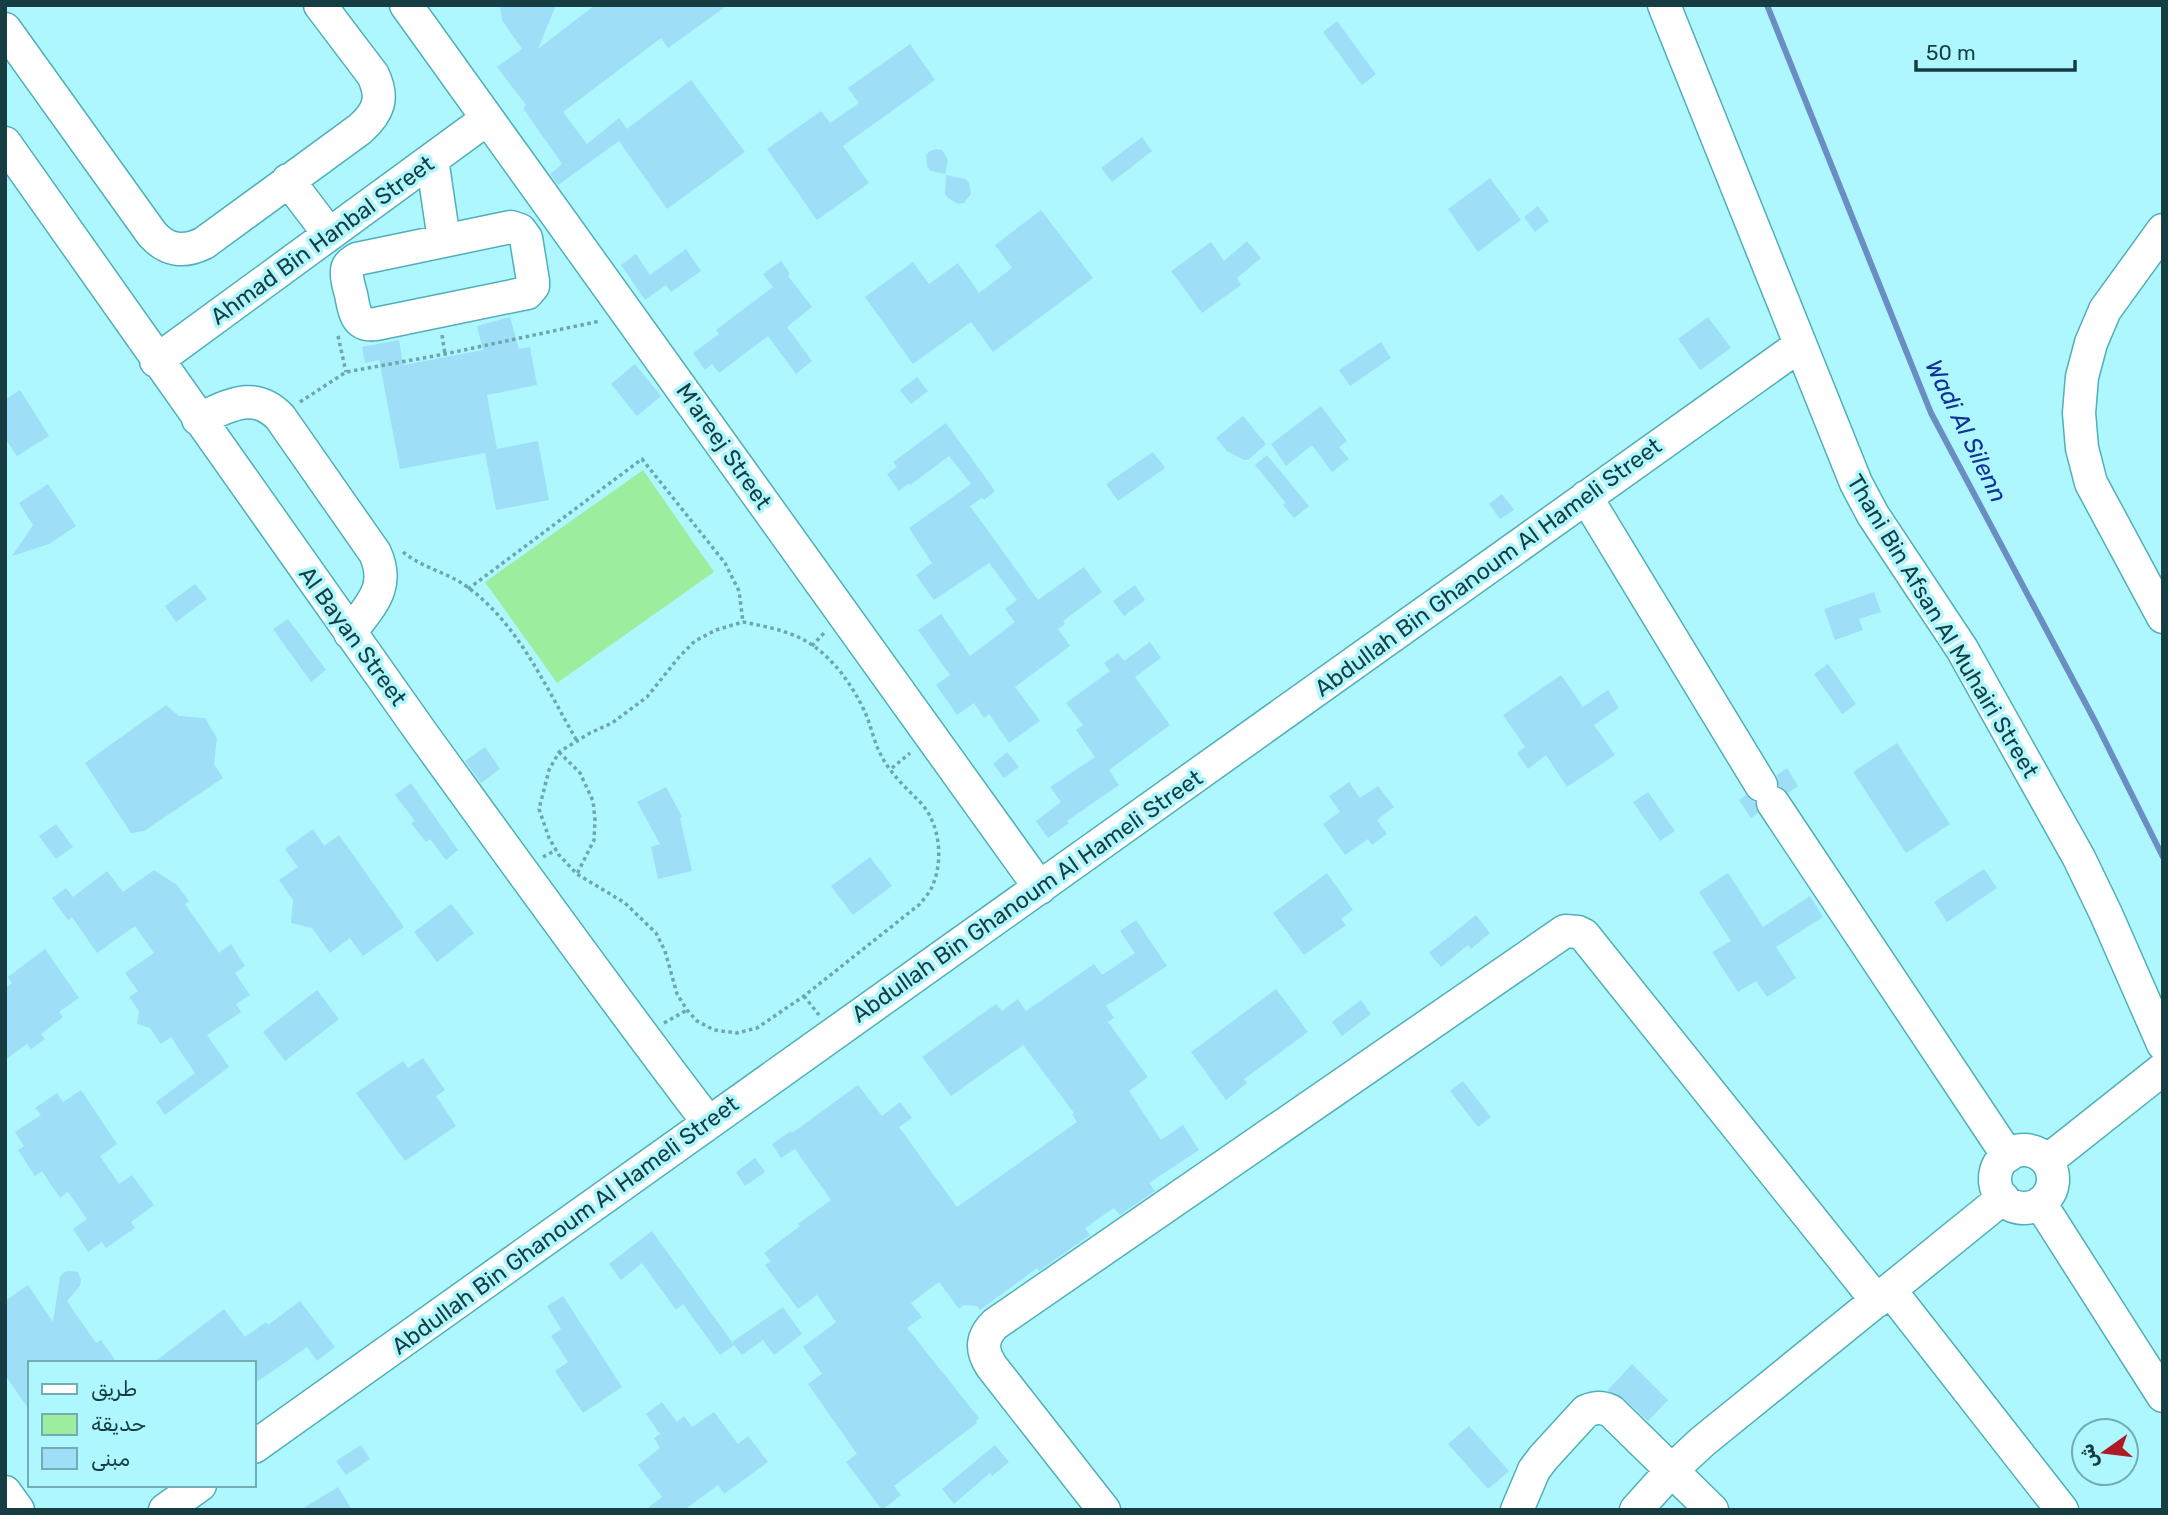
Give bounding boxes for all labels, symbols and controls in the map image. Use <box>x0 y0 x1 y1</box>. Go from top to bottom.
scale bar <box>1916 28 2075 72</box>
text: 50 m <box>1926 40 1976 65</box>
street label: Ahmad Bin Hanbal Street <box>205 149 439 331</box>
water label: Wadi Al Silenn <box>1919 355 2013 507</box>
street label: M'areej Street <box>670 378 778 514</box>
street label: Abdullah Bin Ghanoum Al Hameli Street <box>1309 432 1667 702</box>
street label: Thani Bin Afsan Al Muhairi Street <box>1841 469 2045 783</box>
street label: Al Bayan Street <box>293 561 413 711</box>
street label: Abdullah Bin Ghanoum Al Hameli Street <box>846 764 1208 1028</box>
street label: Abdullah Bin Ghanoum Al Hameli Street <box>386 1090 744 1360</box>
legend <box>28 1361 256 1487</box>
text: طريق <box>91 1376 137 1401</box>
text: حديقة <box>91 1411 146 1436</box>
north arrow <box>2070 1417 2140 1487</box>
text: ش <box>2075 1442 2103 1470</box>
text: مبنى <box>91 1446 130 1471</box>

